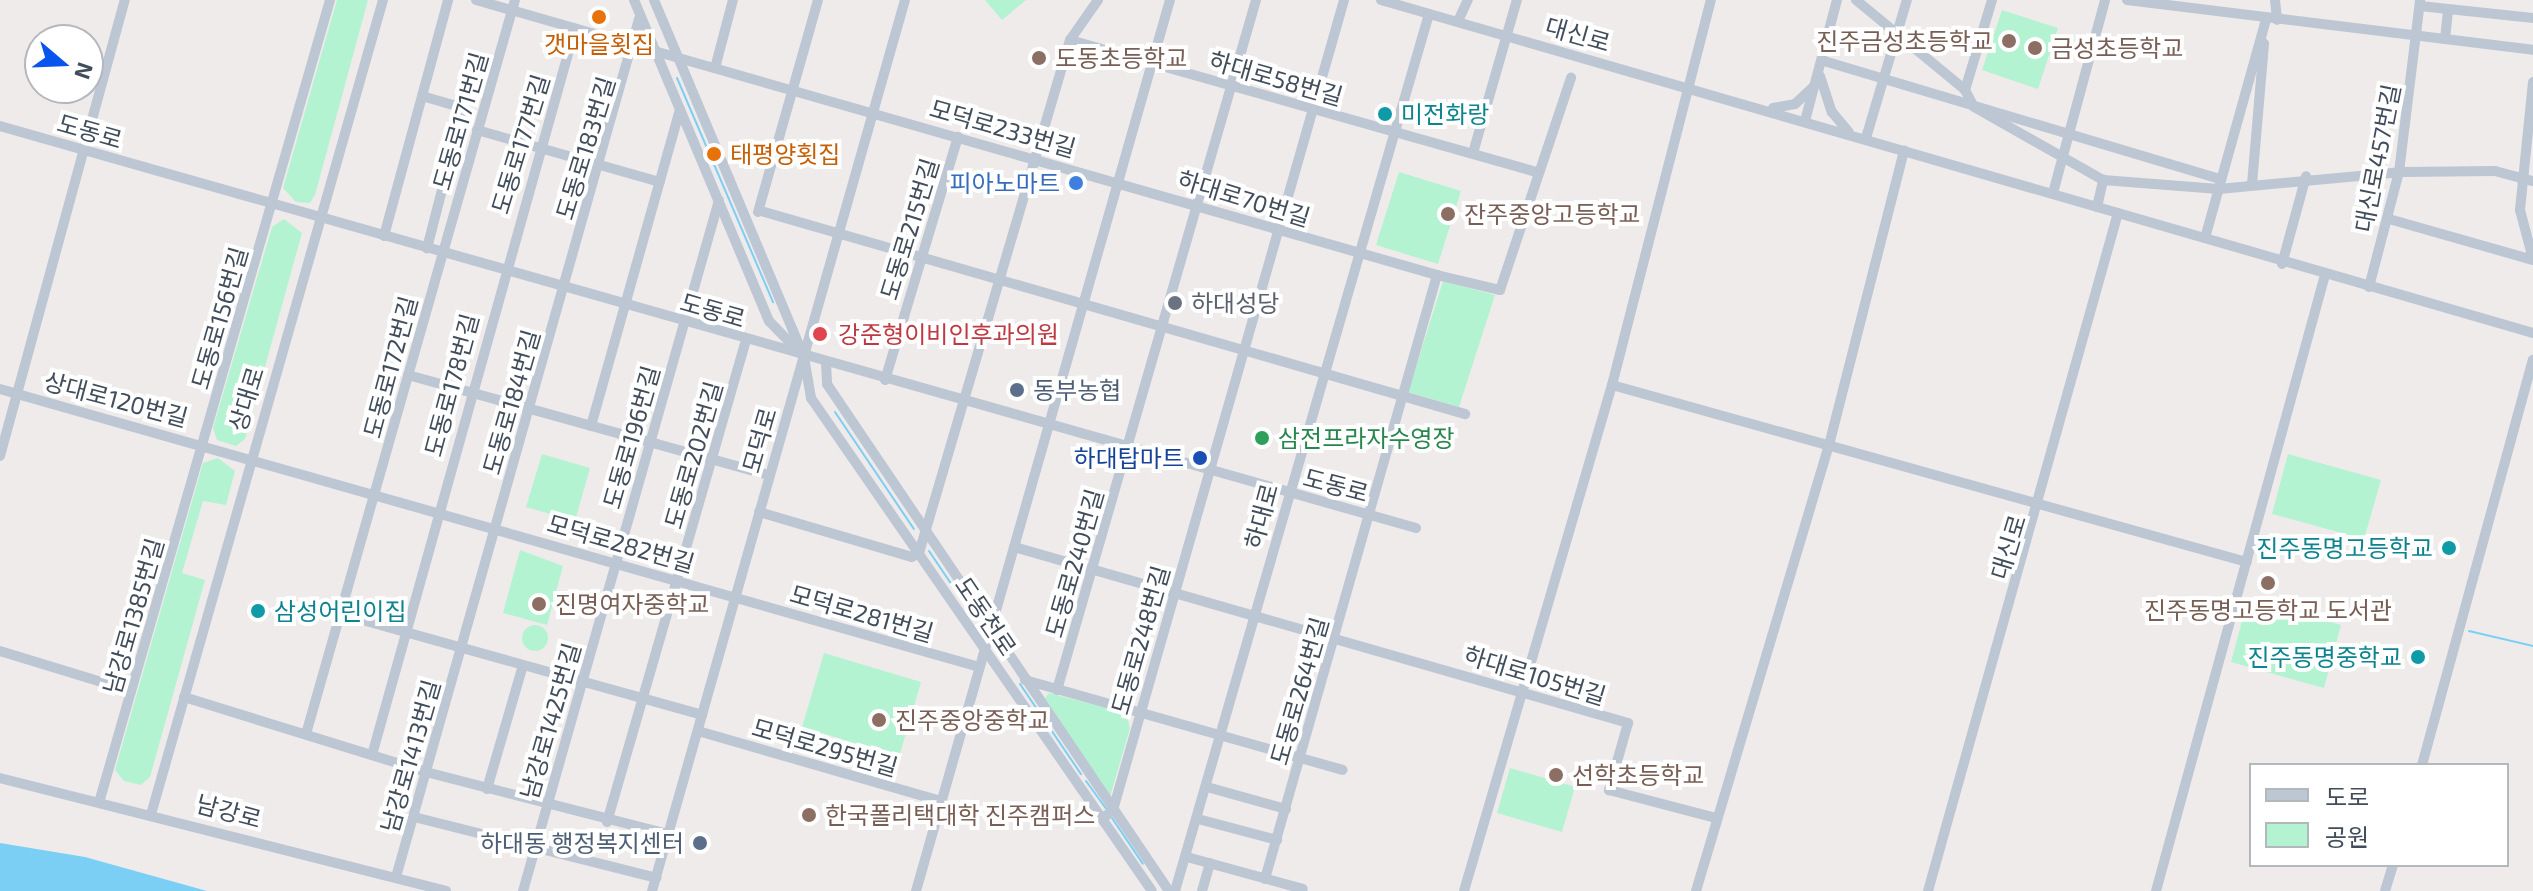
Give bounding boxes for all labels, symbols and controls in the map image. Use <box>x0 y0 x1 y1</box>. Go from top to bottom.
marker: 갯마을횟집 <box>590 8 608 26</box>
street label: 대신로 <box>1542 11 1614 57</box>
north arrow <box>24 24 104 104</box>
place label: 진주금성초등학교 <box>1816 27 1993 55</box>
place label: 갯마을횟집 <box>544 30 654 58</box>
marker: 진주금성초등학교 <box>2000 32 2018 50</box>
place label: 금성초등학교 <box>2051 34 2183 62</box>
marker: 금성초등학교 <box>2026 39 2044 57</box>
place label: 도동초등학교 <box>1055 44 1187 72</box>
street label: 하대로58번길 <box>1206 45 1346 111</box>
street label: 도동로171번길 <box>427 49 493 193</box>
marker: 도동초등학교 <box>1030 49 1048 67</box>
text: N <box>70 59 100 83</box>
street label: 도동로177번길 <box>485 71 555 217</box>
street label: 도동로183번길 <box>550 73 620 223</box>
street label: 대신로457번길 <box>2349 81 2405 235</box>
street label: 모덕로233번길 <box>927 93 1079 163</box>
place label: 미전화랑 <box>1401 100 1489 128</box>
marker: 미전화랑 <box>1376 105 1394 123</box>
street label: 도동로 <box>54 108 126 154</box>
place label: 태평양횟집 <box>730 140 840 168</box>
marker: 태평양횟집 <box>705 145 723 163</box>
street label: 도동로215번길 <box>874 155 944 303</box>
street label: 하대로70번길 <box>1174 164 1314 232</box>
place label: 피아노마트 <box>950 169 1060 197</box>
marker: 피아노마트 <box>1067 174 1085 192</box>
place label: 잔주중앙고등학교 <box>1464 200 1641 228</box>
marker: 잔주중앙고등학교 <box>1439 205 1457 223</box>
street label: 도동로156번길 <box>185 244 253 392</box>
street label: 도동로 <box>677 287 749 333</box>
place label: 하대성당 <box>1191 289 1279 317</box>
street label: 도동로172번길 <box>357 293 423 441</box>
marker: 하대성당 <box>1166 294 1184 312</box>
street label: 도동로178번길 <box>418 310 484 460</box>
place label: 강준형이비인후과의원 <box>838 320 1059 348</box>
marker: 강준형이비인후과의원 <box>809 323 831 345</box>
street label: 도동로184번길 <box>477 326 545 478</box>
street label: 도동로196번길 <box>597 362 665 512</box>
street label: 상대로 <box>223 363 269 435</box>
street label: 상대로120번길 <box>41 366 191 432</box>
place label: 동부농협 <box>1033 376 1121 404</box>
street label: 도동로202번길 <box>658 378 728 532</box>
marker: 동부농협 <box>1008 381 1026 399</box>
street label: 모덕로 <box>736 404 782 476</box>
place label: 삼전프라자수영장 <box>1278 424 1455 452</box>
marker: 삼전프라자수영장 <box>1253 429 1271 447</box>
place label: 하대탑마트 <box>1074 444 1184 472</box>
marker: 하대탑마트 <box>1191 449 1209 467</box>
street label: 도동로 <box>1300 463 1372 507</box>
street label: 하대로 <box>1239 480 1283 552</box>
street label: 도동로240번길 <box>1039 485 1109 641</box>
street label: 모덕로282번길 <box>544 508 698 578</box>
street label: 대신로 <box>1985 511 2031 583</box>
place label: 진주동명고등학교 <box>2256 534 2433 562</box>
street label: 남강로1385번길 <box>97 535 169 697</box>
marker: 진주동명고등학교 <box>2440 539 2458 557</box>
street label: 도동로248번길 <box>1105 562 1175 718</box>
street label: 도동천로 <box>949 571 1023 661</box>
marker: 진주동명고등학교 도서관 <box>2259 574 2277 592</box>
street label: 모덕로281번길 <box>787 579 937 647</box>
place label: 진명여자중학교 <box>555 590 710 618</box>
marker: 진명여자중학교 <box>530 595 548 613</box>
place label: 진주동명고등학교 도서관 <box>2144 596 2392 624</box>
place label: 삼성어린이집 <box>274 597 406 625</box>
marker: 삼성어린이집 <box>249 602 267 620</box>
street label: 도동로264번길 <box>1264 614 1334 768</box>
street label: 남강로1425번길 <box>514 640 586 802</box>
street label: 하대로105번길 <box>1460 640 1610 710</box>
place label: 진주동명중학교 <box>2247 643 2402 671</box>
marker: 진주동명중학교 <box>2409 648 2427 666</box>
street label: 남강로1413번길 <box>374 676 446 836</box>
place label: 진주중앙중학교 <box>895 706 1050 734</box>
marker: 진주중앙중학교 <box>870 711 888 729</box>
street label: 모덕로295번길 <box>749 712 901 782</box>
place label: 선학초등학교 <box>1572 761 1704 789</box>
legend <box>2249 763 2509 867</box>
marker: 선학초등학교 <box>1547 766 1565 784</box>
text: 도로 <box>2325 782 2369 811</box>
street label: 남강로 <box>193 789 265 833</box>
place label: 한국폴리택대학 진주캠퍼스 <box>825 801 1095 829</box>
marker: 한국폴리택대학 진주캠퍼스 <box>800 806 818 824</box>
text: 공원 <box>2325 822 2369 851</box>
place label: 하대동 행정복지센터 <box>480 829 684 857</box>
marker: 하대동 행정복지센터 <box>691 834 709 852</box>

